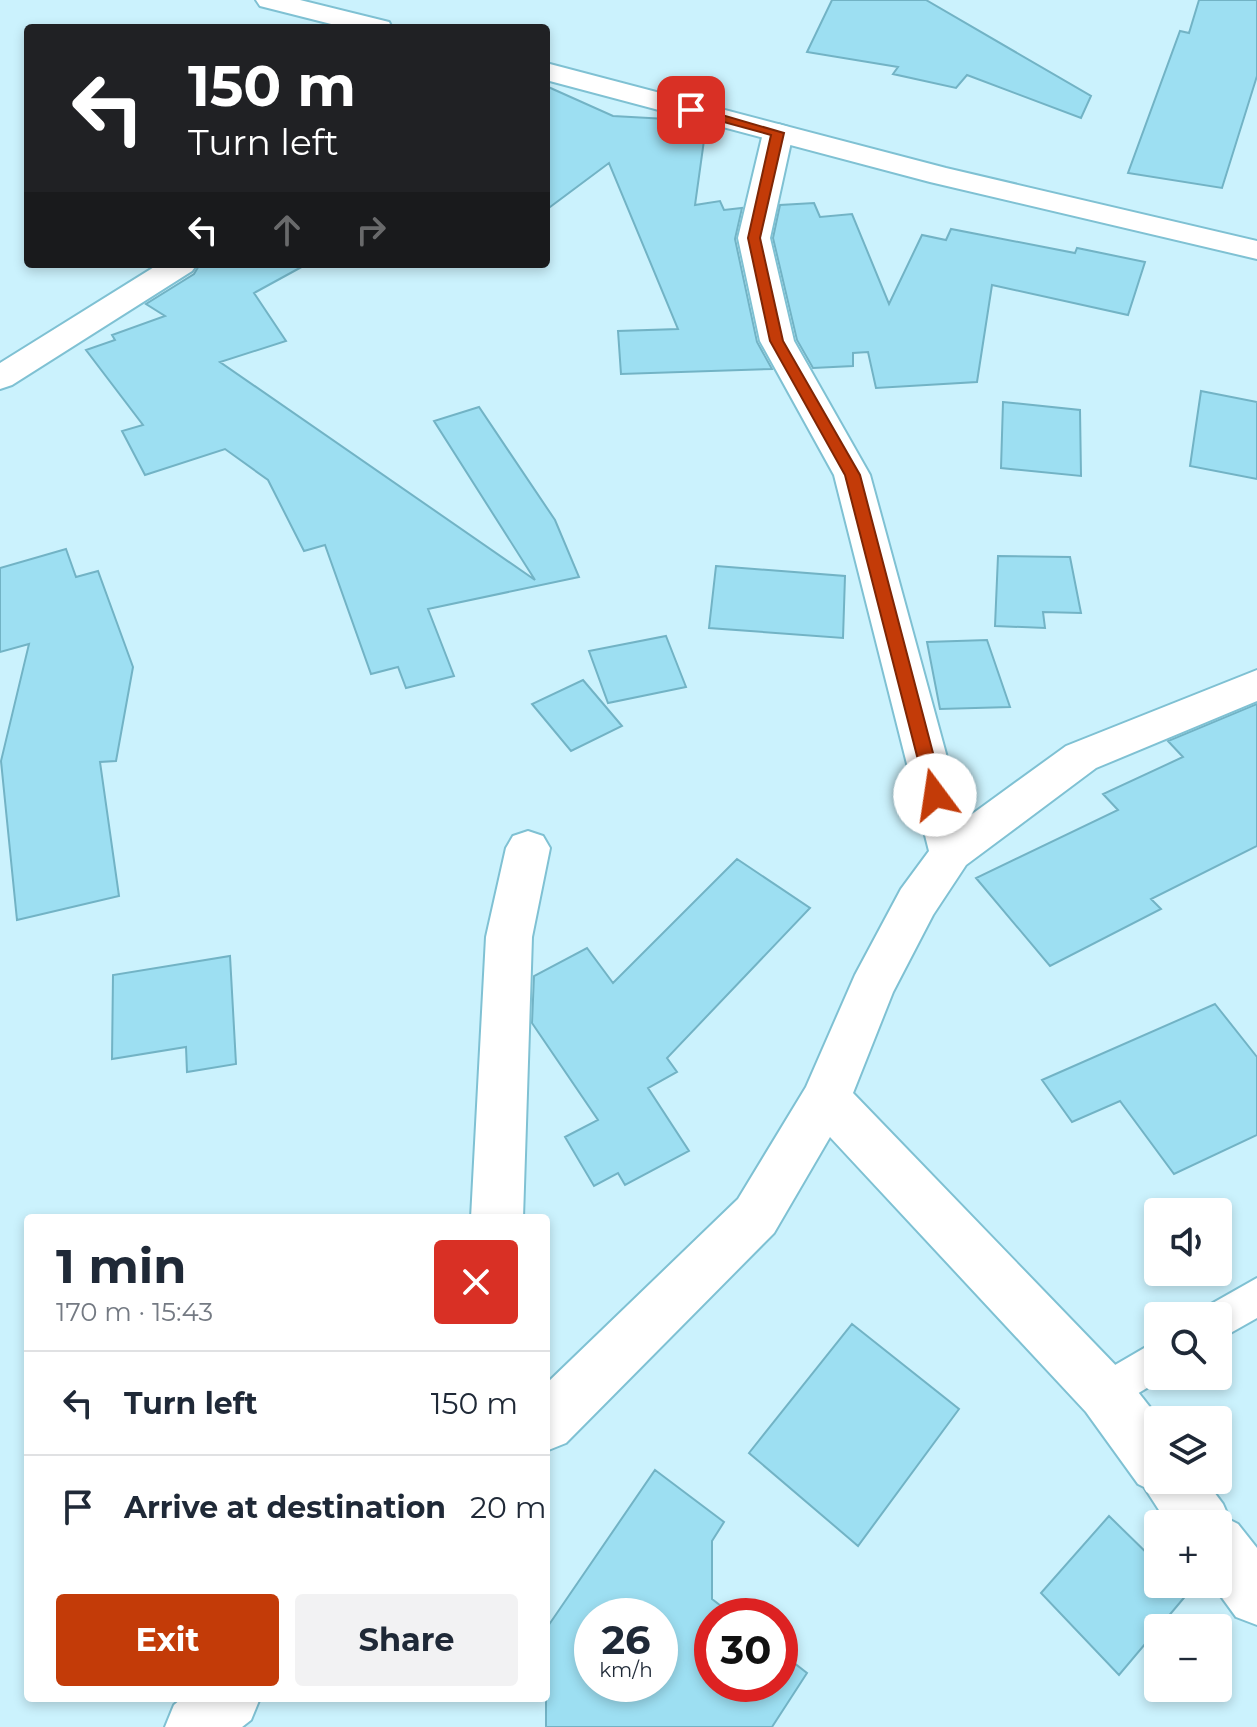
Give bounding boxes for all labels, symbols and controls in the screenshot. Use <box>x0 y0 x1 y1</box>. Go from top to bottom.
text: 150 m <box>188 52 356 120</box>
icon: left <box>56 56 160 160</box>
pin <box>657 76 725 144</box>
icon: arrive <box>669 88 713 132</box>
text: Turn left <box>188 120 339 164</box>
icon: left <box>181 208 225 252</box>
icon: ahead <box>265 208 309 252</box>
icon: right <box>349 208 393 252</box>
position arrow <box>893 753 977 837</box>
map controls <box>1144 1198 1232 1702</box>
button: sound <box>1144 1198 1232 1286</box>
text: 1 min <box>56 1237 186 1295</box>
button: close <box>434 1240 518 1324</box>
text: 170 m · 15:43 <box>56 1296 213 1328</box>
button: search <box>1144 1302 1232 1390</box>
icon: left <box>56 1381 100 1425</box>
text: Turn left <box>124 1385 257 1422</box>
text: 150 m <box>431 1385 518 1422</box>
button: layers <box>1144 1406 1232 1494</box>
icon: arrive <box>56 1485 100 1529</box>
text: Arrive at destination <box>124 1489 446 1526</box>
text: 20 m <box>470 1489 547 1526</box>
button: + <box>1144 1510 1232 1598</box>
button: Exit <box>56 1594 279 1686</box>
button: Share <box>295 1594 518 1686</box>
speed limit sign: 30 <box>694 1598 798 1702</box>
button: − <box>1144 1614 1232 1702</box>
text: 26 <box>601 1615 651 1664</box>
text: km/h <box>599 1658 653 1682</box>

